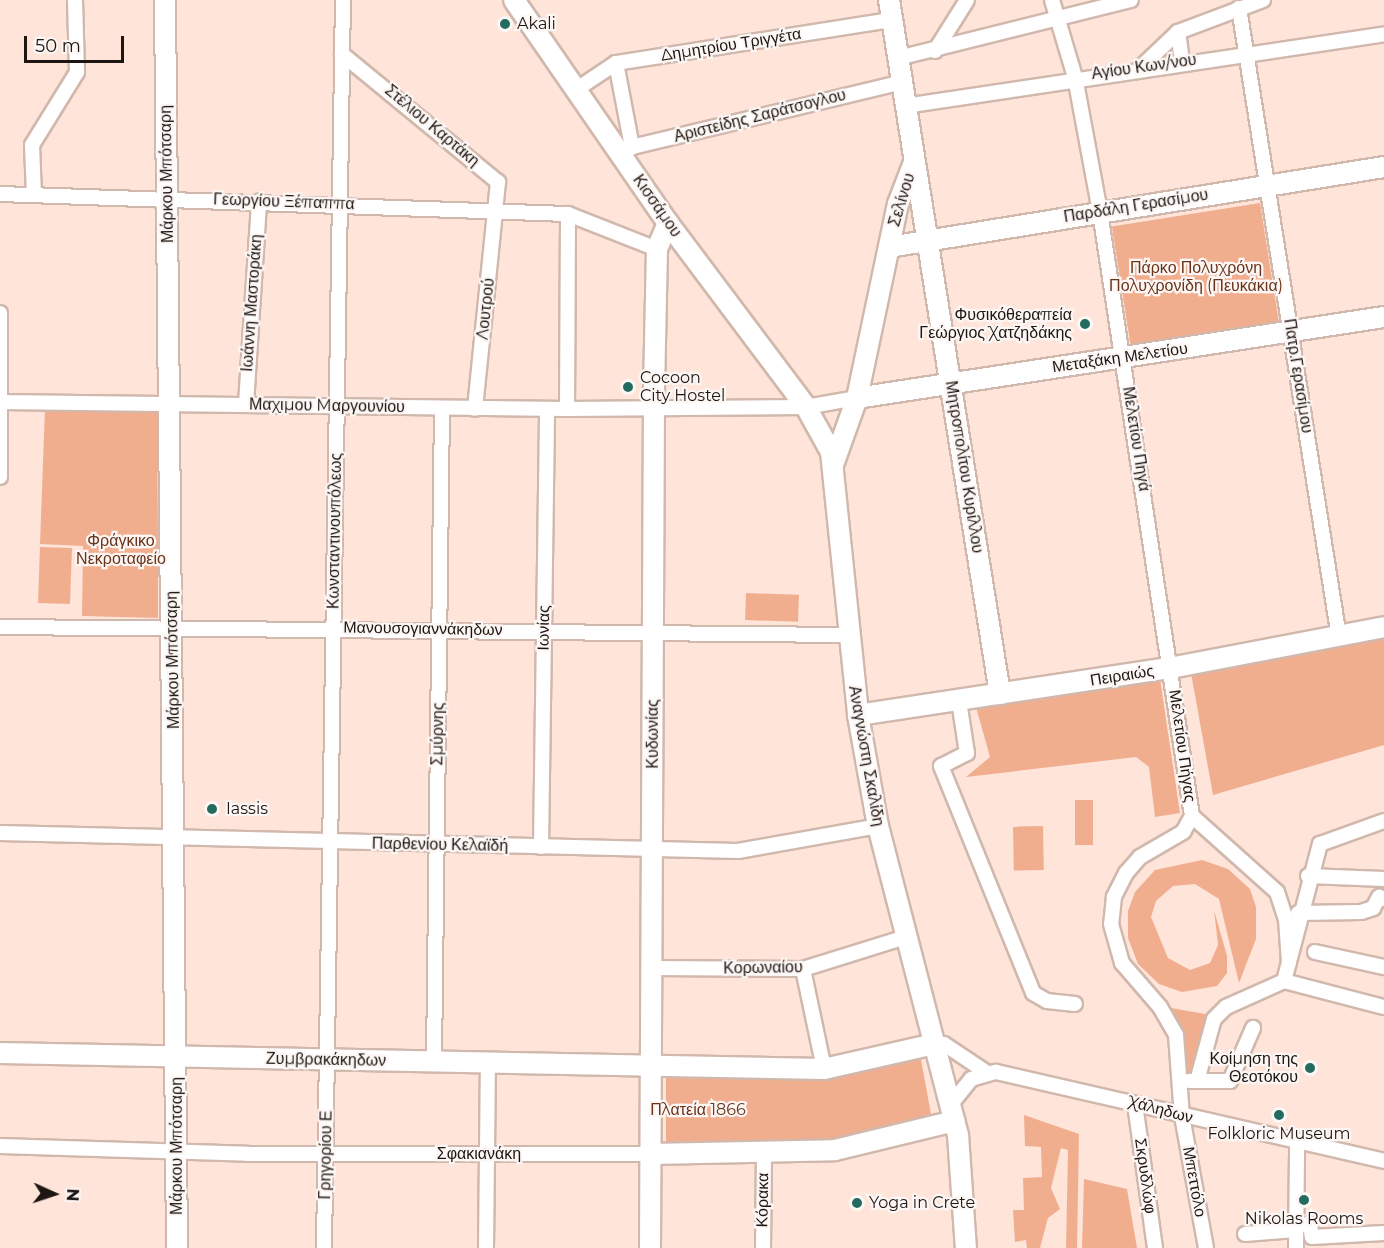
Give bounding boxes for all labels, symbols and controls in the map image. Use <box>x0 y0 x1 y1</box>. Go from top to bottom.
place label: Akali <box>517 14 556 34</box>
marker: Akali <box>498 17 512 31</box>
scale bar <box>27 24 128 62</box>
street label: Δημητρίου Τριγγέτα <box>659 24 803 66</box>
text: 50 m <box>35 35 81 57</box>
street label: Αγίου Κων/νου <box>1090 50 1198 84</box>
street label: Στέλιου Καρτάκη <box>381 81 483 171</box>
street label: Αριστείδης Σαράτσογλου <box>672 85 848 147</box>
street label: Μάρκου Μπότσαρη <box>156 105 178 243</box>
street label: Κισσάμου <box>629 171 685 241</box>
street label: Σελίνου <box>885 171 919 229</box>
street label: Παρδάλη Γερασίμου <box>1062 185 1210 227</box>
street label: Γεωργίου Ξέπαππα <box>213 190 355 214</box>
street label: Ιωάννη Μαστοράκη <box>238 234 266 372</box>
park label: Πάρκο Πολυχρόνη Πολυχρονίδη (Πευκάκια) <box>1109 258 1283 296</box>
street label: Λουτρού <box>473 277 499 341</box>
place label: Φυσικόθεραπεία Γεώργιος Χατζηδάκης <box>919 305 1072 343</box>
marker: Φυσικόθεραπεία Γεώργιος Χατζηδάκης <box>1076 315 1094 333</box>
street label: Πατρ.Γερασίμου <box>1279 317 1317 435</box>
street label: Μεταξάκη Μελετίου <box>1051 339 1189 377</box>
place label: Cocoon City Hostel <box>640 368 725 406</box>
street label: Μητροπολίτου Κυρίλλου <box>941 379 987 555</box>
marker: Cocoon City Hostel <box>621 380 635 394</box>
street label: Μελετίου Πηγά <box>1118 385 1154 493</box>
street label: Μαχιμου Mαργουνίου <box>249 395 405 417</box>
street label: Κωνσταντινουπόλεως <box>324 453 346 609</box>
park label: Φράγκικο Νεκροταφείο <box>76 531 166 569</box>
street label: Μάρκου Μπότσαρη <box>162 591 184 729</box>
street label: Ιωνίας <box>534 605 554 651</box>
street label: Μανουσογιαννάκηδων <box>343 618 503 640</box>
street label: Πειραιώς <box>1089 661 1155 691</box>
street label: Αναγνώστη Σκαλίδη <box>844 684 888 828</box>
street label: Μελετίου Πήγας <box>1165 689 1199 803</box>
street label: Κυδωνίας <box>643 699 663 769</box>
street label: Σμύρνης <box>428 702 448 766</box>
place label: Iassis <box>226 799 268 819</box>
marker: Iassis <box>203 800 221 818</box>
street label: Παρθενίου Κελαϊδή <box>372 834 508 856</box>
street label: Κορωναίου <box>723 958 803 978</box>
street label: Ζυμβρακάκηδων <box>266 1049 386 1071</box>
place label: Κοίμηση της Θεοτόκου <box>1209 1049 1298 1087</box>
marker: Κοίμηση της Θεοτόκου <box>1303 1061 1317 1075</box>
street label: Μάρκου Μπότσαρη <box>167 1077 187 1215</box>
street label: Χάληδων <box>1127 1092 1195 1128</box>
park label: Πλατεία 1866 <box>650 1100 746 1120</box>
marker: Folkloric Museum <box>1272 1108 1286 1122</box>
street label: Γρηγορίου Ε <box>316 1110 336 1200</box>
place label: Folkloric Museum <box>1207 1124 1351 1144</box>
street label: Σκρυδλώφ <box>1130 1137 1160 1215</box>
street label: Σφακιανάκη <box>437 1144 521 1164</box>
street label: Μπεττόλο <box>1178 1145 1210 1219</box>
north arrow <box>24 1164 84 1224</box>
street label: Κόρακα <box>753 1172 773 1228</box>
text: N <box>63 1188 82 1202</box>
place label: Yoga in Crete <box>869 1193 975 1213</box>
marker: Nikolas Rooms <box>1297 1193 1311 1207</box>
marker: Yoga in Crete <box>850 1196 864 1210</box>
place label: Nikolas Rooms <box>1245 1209 1363 1229</box>

